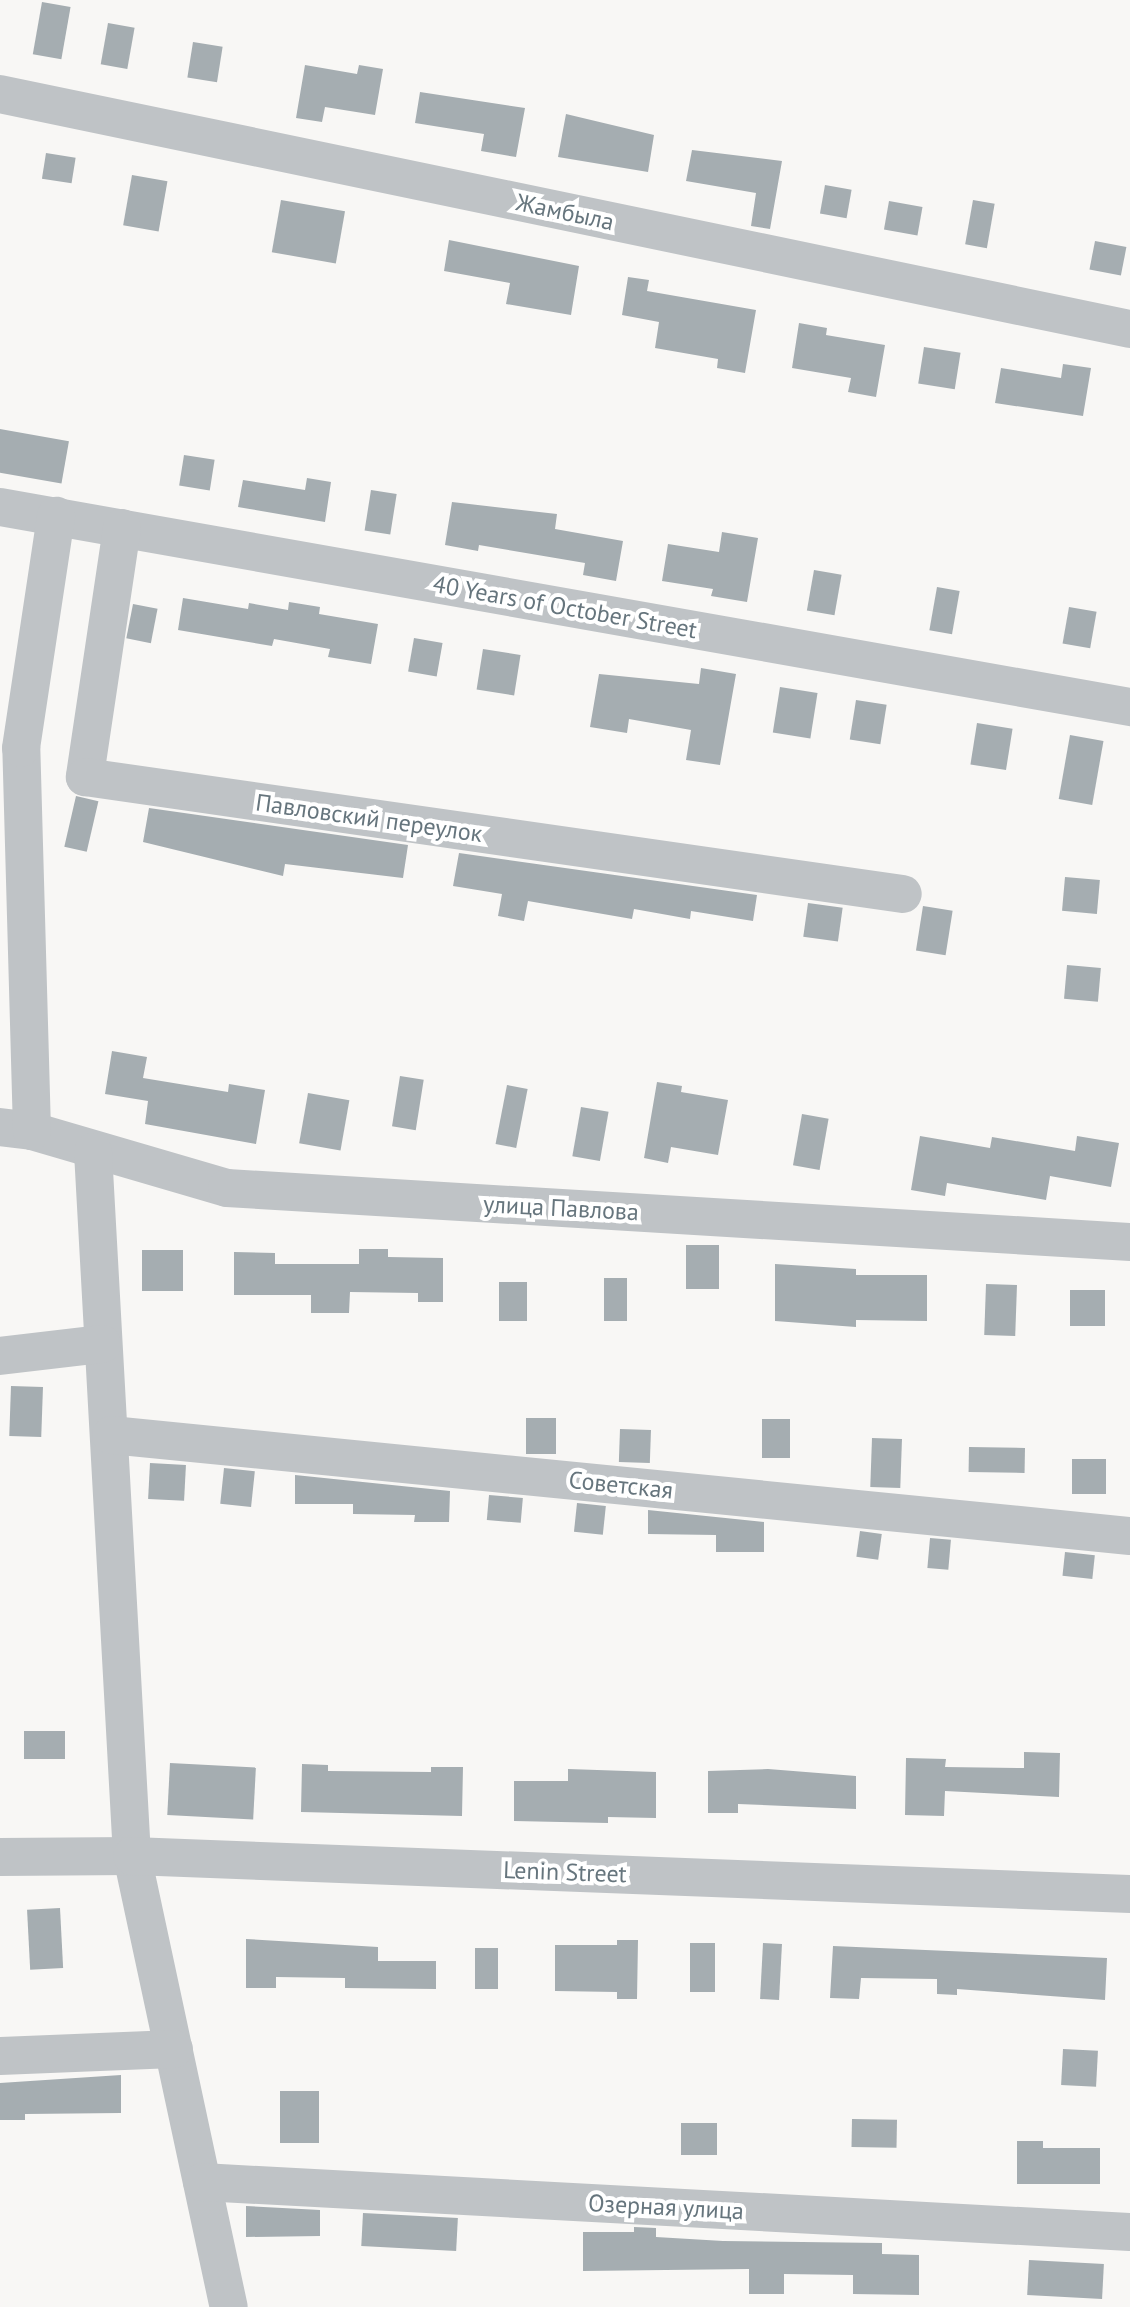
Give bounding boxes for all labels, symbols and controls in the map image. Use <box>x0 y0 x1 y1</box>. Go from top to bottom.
street label: Жамбыла <box>513 188 617 236</box>
street label: 40 Years of October Street <box>430 570 700 644</box>
street label: Павловский переулок <box>254 788 484 848</box>
street label: улица Павлова <box>482 1190 640 1226</box>
street label: Советская <box>567 1465 675 1505</box>
street label: Lenin Street <box>503 1855 627 1889</box>
street label: Озерная улица <box>587 2189 745 2225</box>

